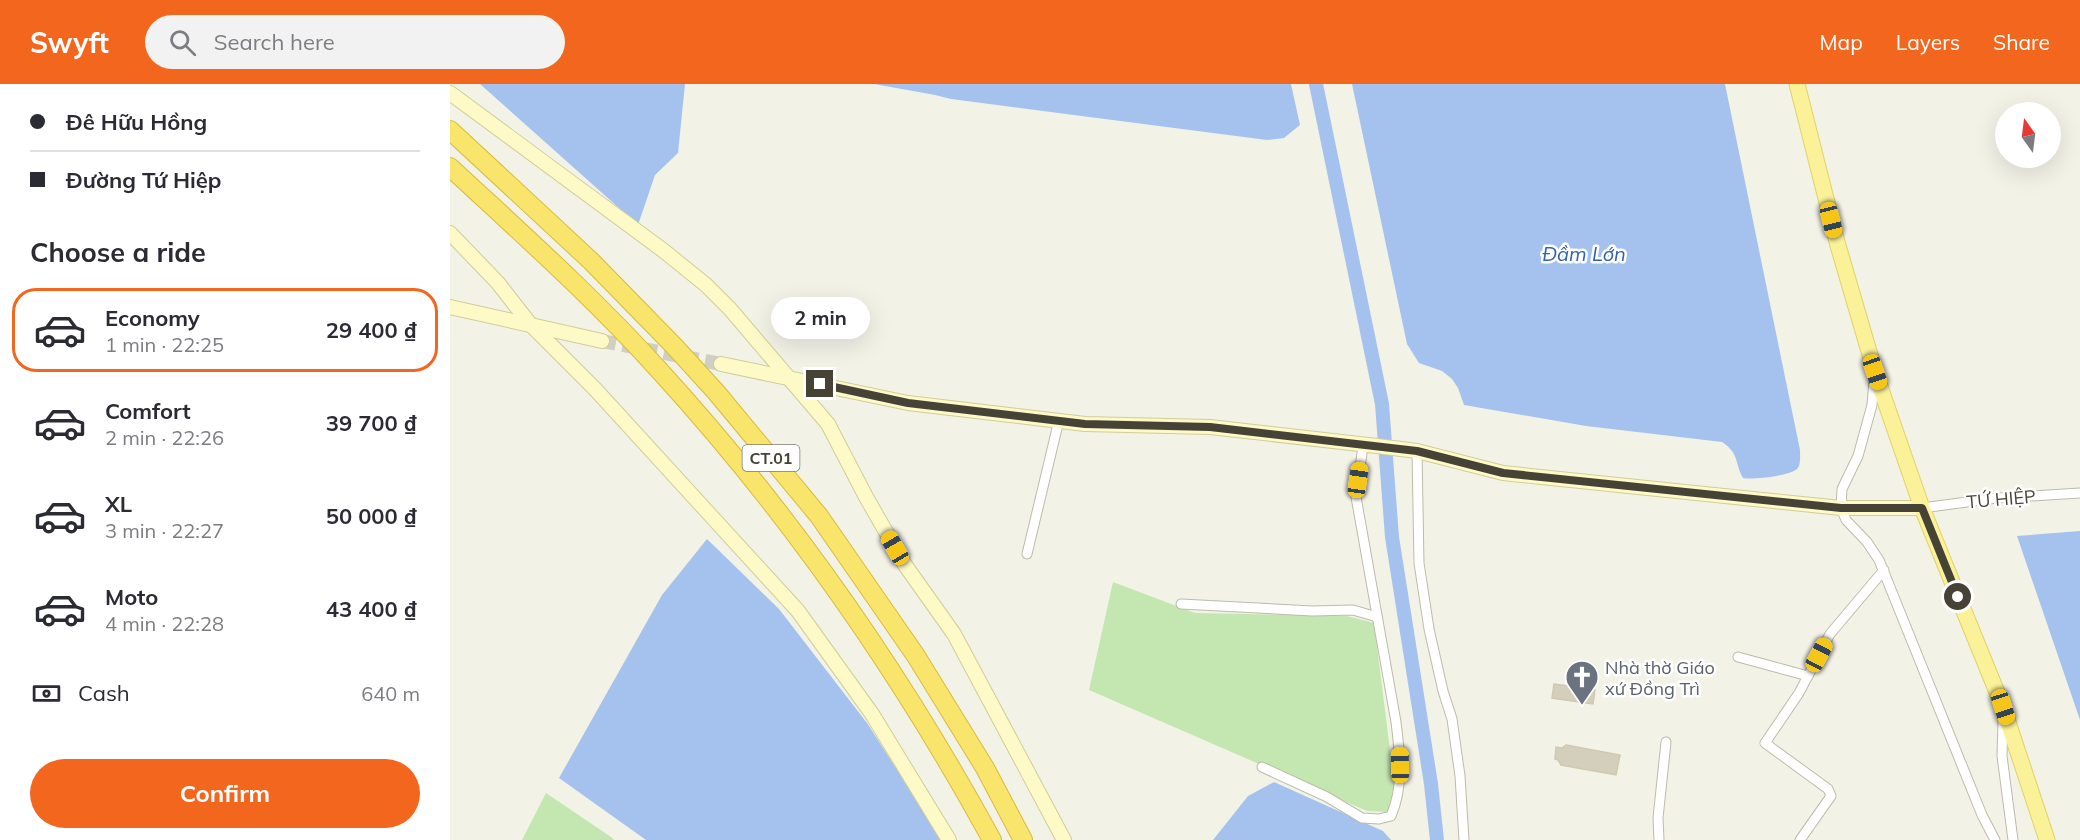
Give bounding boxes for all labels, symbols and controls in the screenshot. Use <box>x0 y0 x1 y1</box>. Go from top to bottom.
search box <box>145 15 565 69</box>
text: Swyft <box>30 25 109 60</box>
icon: search <box>166 26 199 59</box>
text: Search here <box>214 28 335 56</box>
text: Map <box>1820 29 1863 55</box>
text: Layers <box>1896 29 1960 55</box>
text: Share <box>1993 29 2050 55</box>
north arrow <box>1995 102 2061 168</box>
map controls <box>1995 102 2061 168</box>
text: Đê Hữu Hồng <box>66 108 207 136</box>
text: Đường Tứ Hiệp <box>66 166 221 194</box>
car <box>1818 200 1844 240</box>
text: Choose a ride <box>30 235 206 269</box>
water label: Đầm Lớn <box>1542 241 1626 266</box>
callout: 2 min <box>770 297 869 339</box>
icon: car <box>33 303 87 357</box>
text: Economy <box>105 304 200 332</box>
text: 2 min <box>794 305 847 330</box>
text: 29 400 ₫ <box>326 316 417 344</box>
text: 1 min · 22:25 <box>105 332 224 357</box>
car <box>1861 352 1889 392</box>
route end <box>806 370 833 397</box>
icon: car <box>33 396 87 450</box>
text: Comfort <box>105 397 191 425</box>
text: 39 700 ₫ <box>326 409 417 437</box>
text: 2 min · 22:26 <box>105 425 224 450</box>
road number: CT.01 <box>742 445 800 471</box>
car <box>1347 461 1369 499</box>
street label: TỨ HIỆP <box>1965 485 2037 513</box>
icon: car <box>33 489 87 543</box>
text: XL <box>105 490 132 518</box>
text: 50 000 ₫ <box>326 502 417 530</box>
text: 3 min · 22:27 <box>105 518 224 543</box>
car <box>878 528 912 568</box>
icon: car <box>33 582 87 636</box>
text: Moto <box>105 583 158 611</box>
route start <box>1944 583 1971 610</box>
text: 43 400 ₫ <box>326 595 417 623</box>
text: 4 min · 22:28 <box>105 611 224 636</box>
car <box>1803 635 1835 675</box>
place label: Nhà thờ Giáo xứ Đồng Trì <box>1605 656 1715 700</box>
church icon: Nhà thờ Giáo xứ Đồng Trì <box>1564 659 1600 706</box>
icon: cash <box>30 677 63 710</box>
text: Cash <box>78 679 130 707</box>
text: 640 m <box>361 681 420 706</box>
car <box>1989 687 2017 727</box>
car <box>1391 747 1409 783</box>
button: Confirm <box>30 759 420 828</box>

